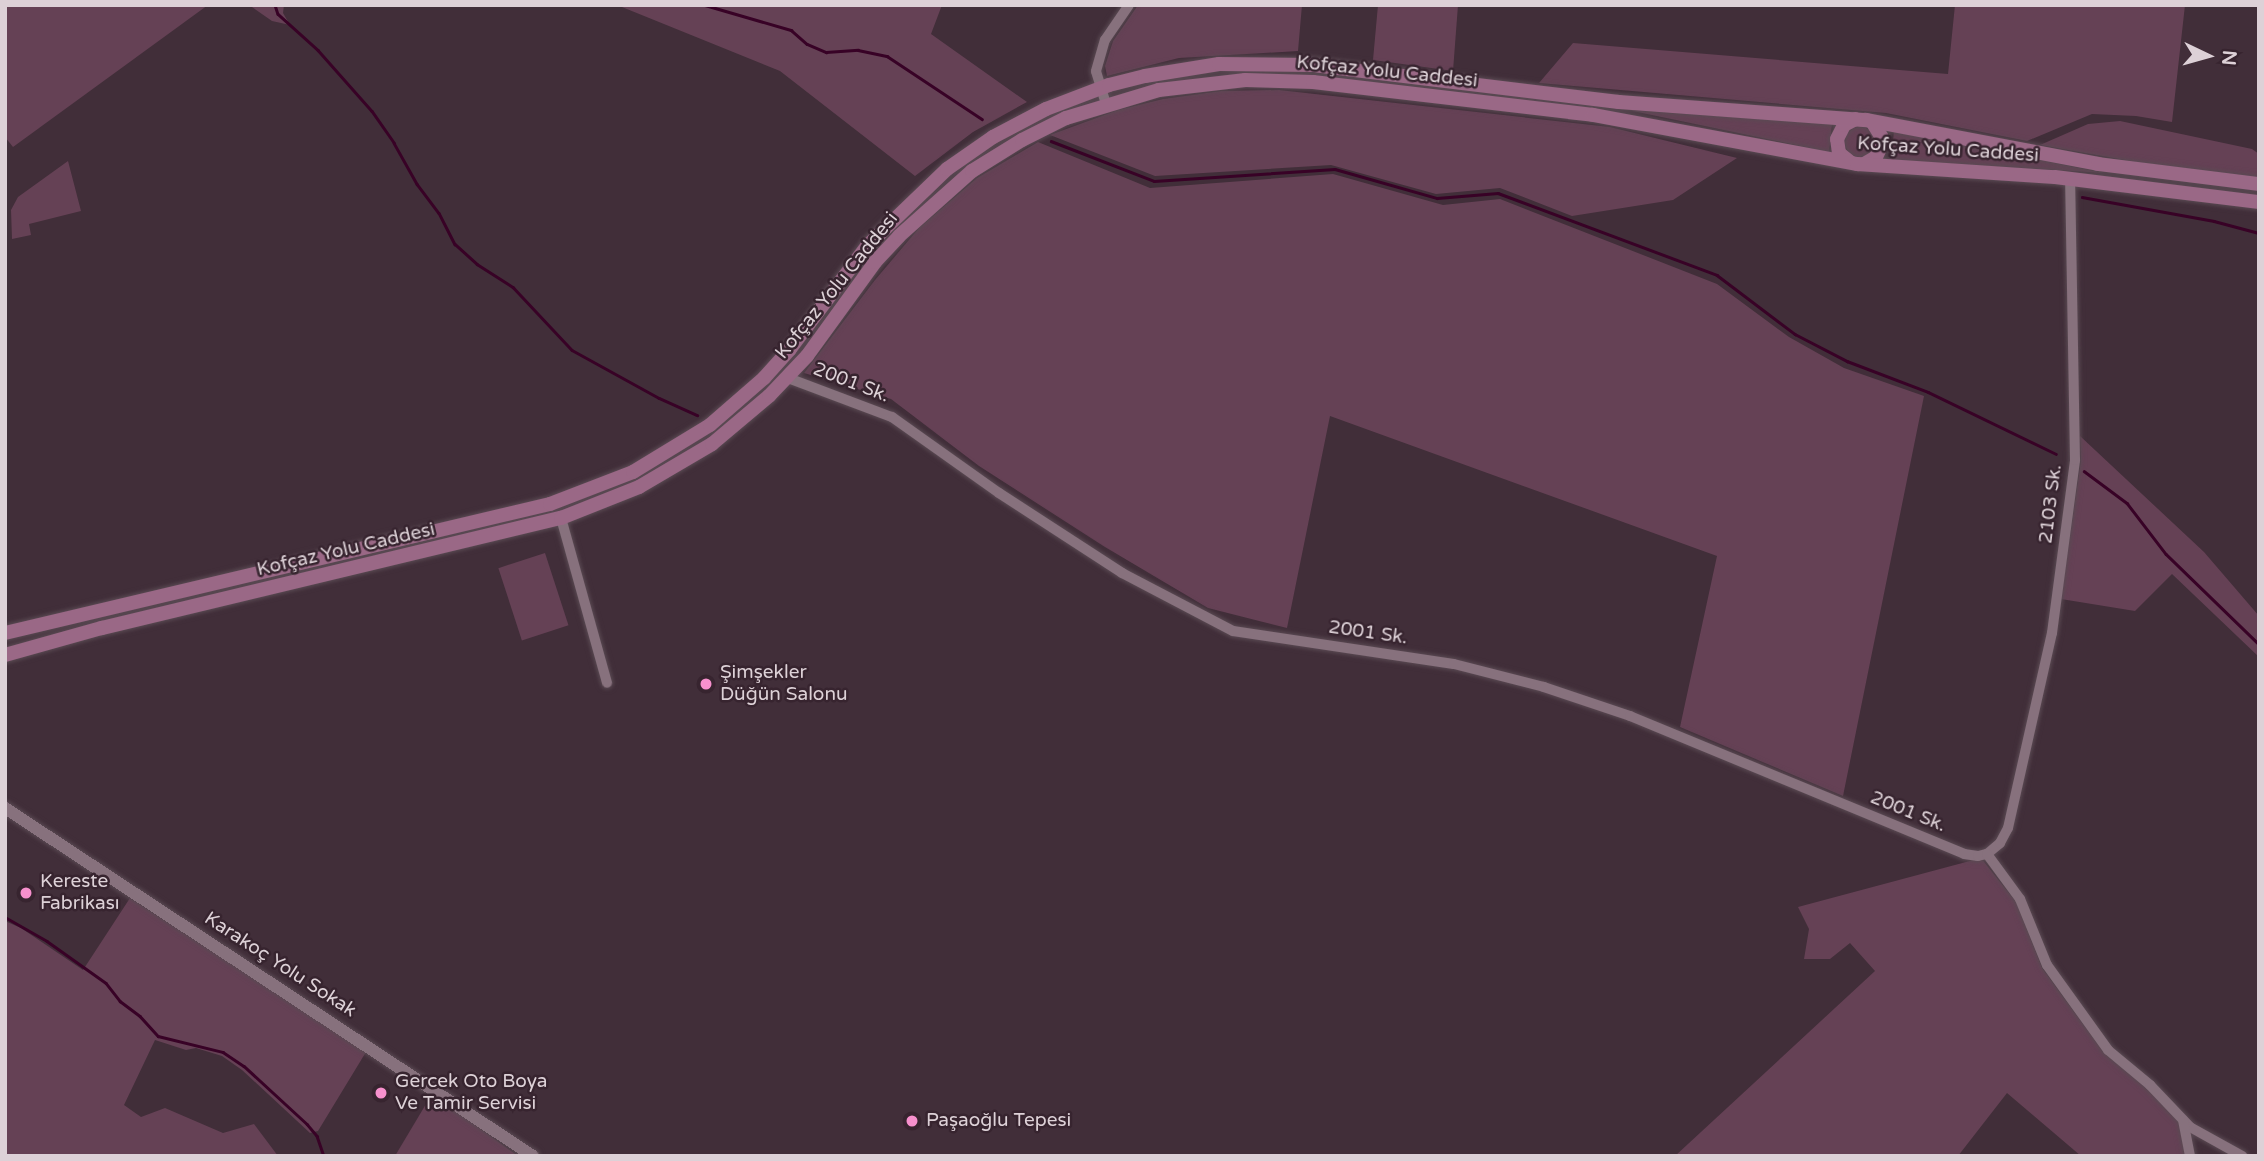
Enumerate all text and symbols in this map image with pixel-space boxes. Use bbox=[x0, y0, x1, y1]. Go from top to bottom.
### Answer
north arrow bbox=[2173, 21, 2243, 91]
text: N bbox=[2217, 49, 2241, 66]
street label: Kofçaz Yolu Caddesi bbox=[1295, 51, 1479, 93]
street label: Kofçaz Yolu Caddesi bbox=[1856, 132, 2040, 168]
street label: Kofçaz Yolu Caddesi bbox=[771, 208, 903, 364]
street label: 2001 Sk. bbox=[810, 358, 892, 408]
street label: 2103 Sk. bbox=[2035, 463, 2067, 545]
street label: Kofçaz Yolu Caddesi bbox=[255, 518, 437, 582]
street label: 2001 Sk. bbox=[1327, 616, 1409, 650]
place label: Şimşekler Düğün Salonu bbox=[720, 662, 847, 706]
marker: Şimşekler Düğün Salonu bbox=[698, 676, 714, 692]
street label: 2001 Sk. bbox=[1867, 787, 1949, 837]
place label: Kereste Fabrikası bbox=[40, 871, 119, 915]
marker: Kereste Fabrikası bbox=[18, 885, 34, 901]
street label: Karakoç Yolu Sokak bbox=[200, 907, 360, 1023]
place label: Gercek Oto Boya Ve Tamir Servisi bbox=[395, 1071, 548, 1115]
marker: Gercek Oto Boya Ve Tamir Servisi bbox=[373, 1085, 389, 1101]
place label: Paşaoğlu Tepesi bbox=[926, 1110, 1071, 1132]
marker: Paşaoğlu Tepesi bbox=[904, 1113, 920, 1129]

